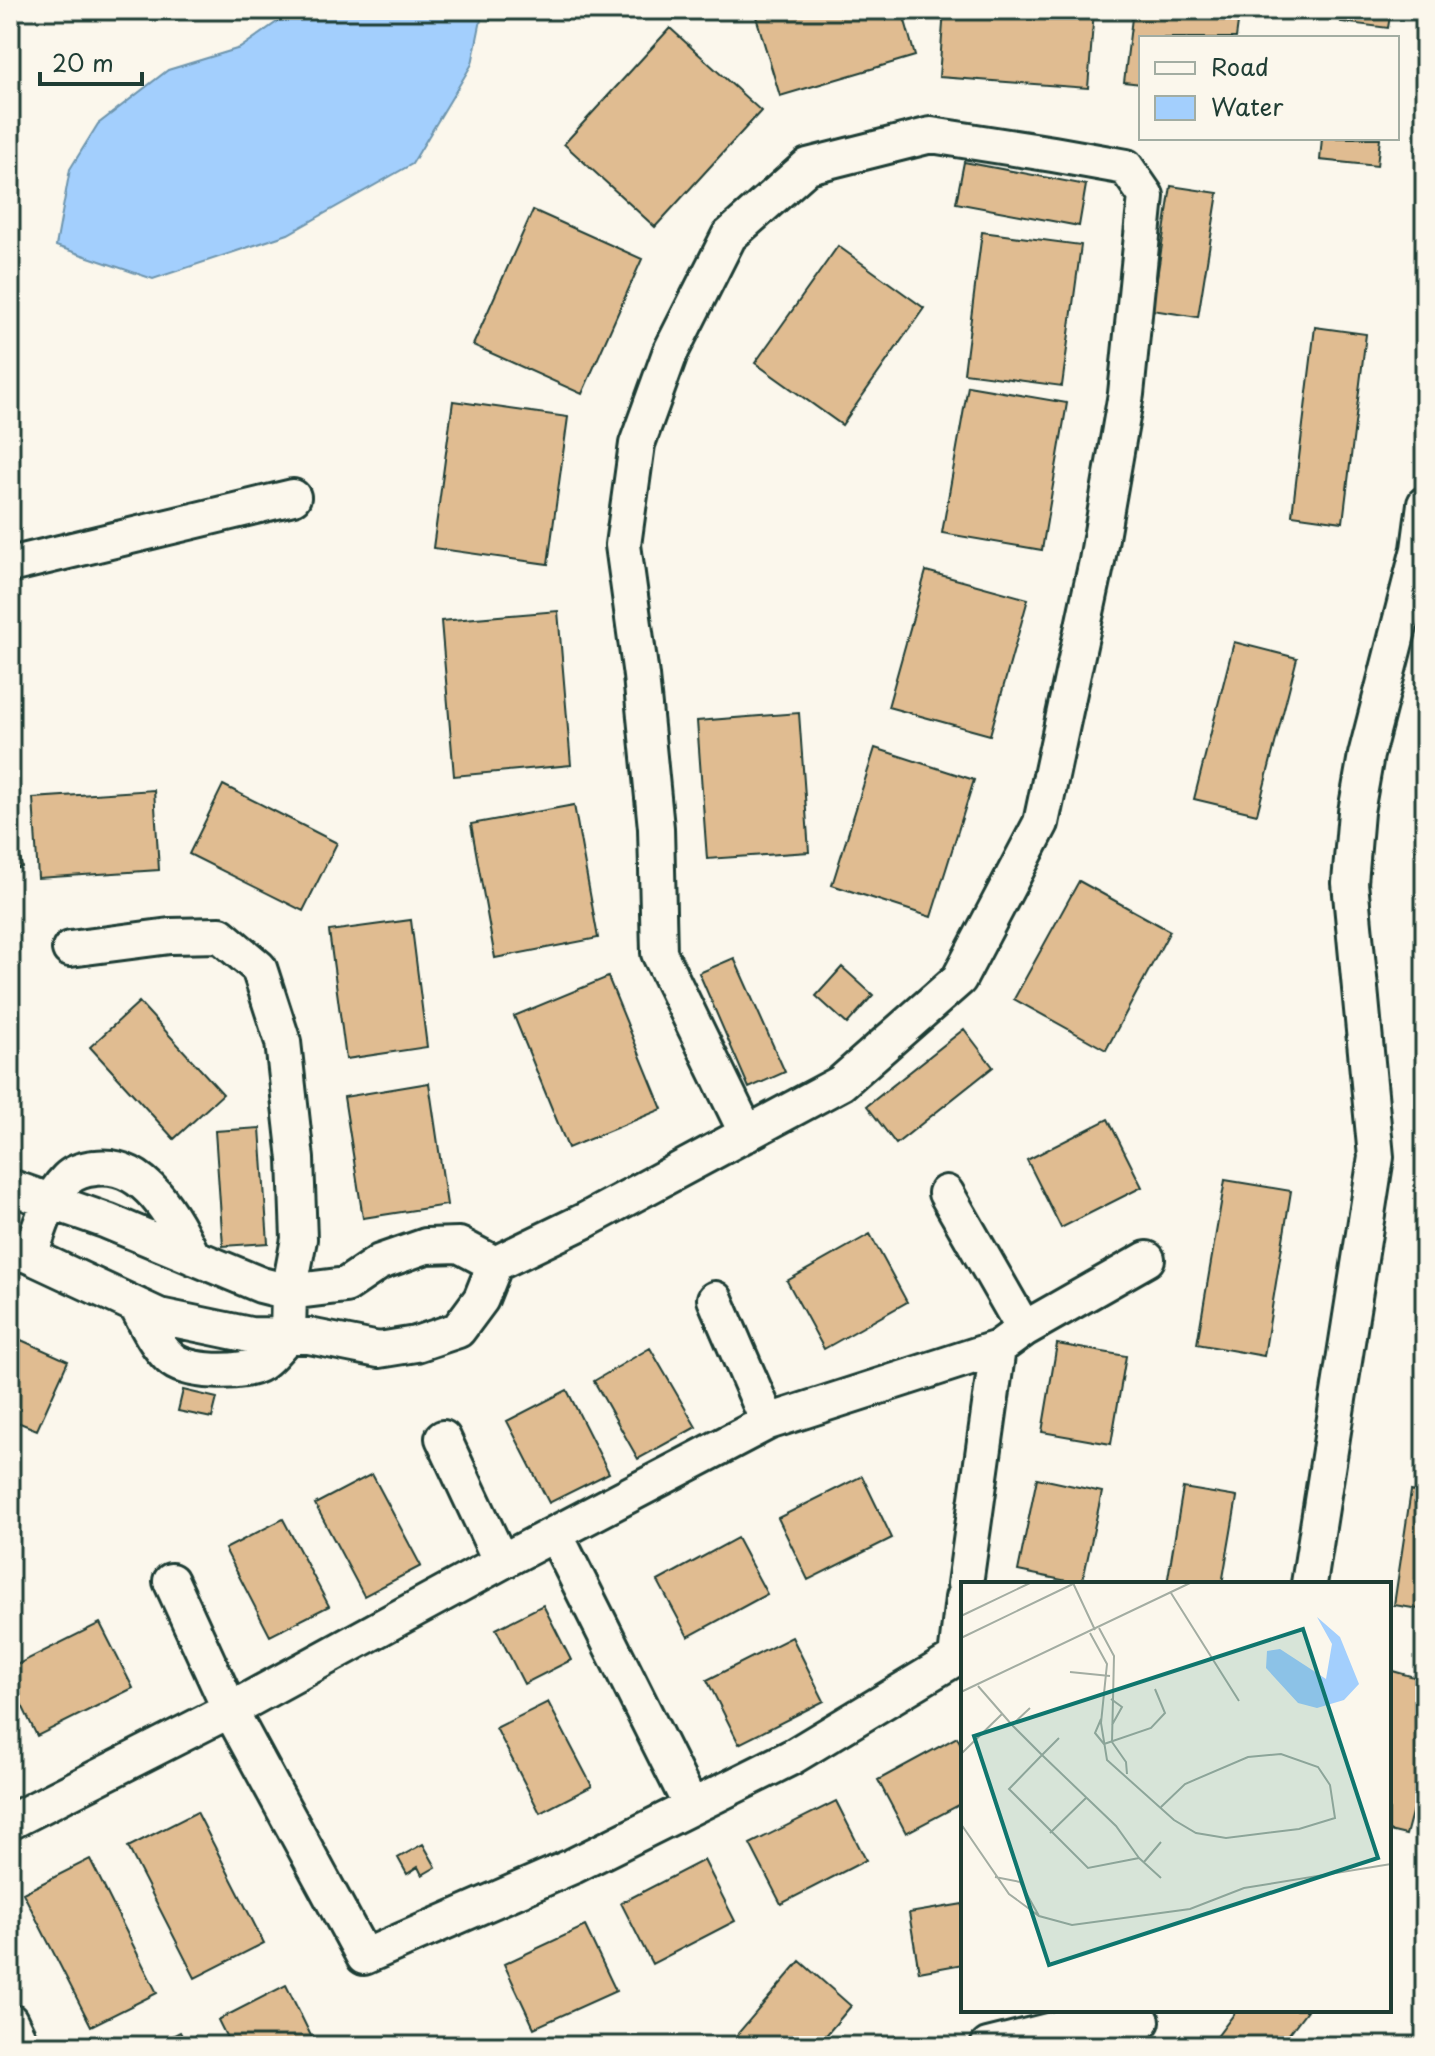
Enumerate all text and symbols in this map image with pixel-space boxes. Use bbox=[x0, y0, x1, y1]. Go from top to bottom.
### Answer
scale bar bbox=[40, 36, 142, 86]
legend bbox=[1139, 36, 1399, 140]
text: 20 m bbox=[52, 44, 114, 80]
text: Road bbox=[1211, 48, 1269, 84]
text: Water bbox=[1211, 88, 1284, 124]
inset map bbox=[961, 1582, 1391, 2012]

